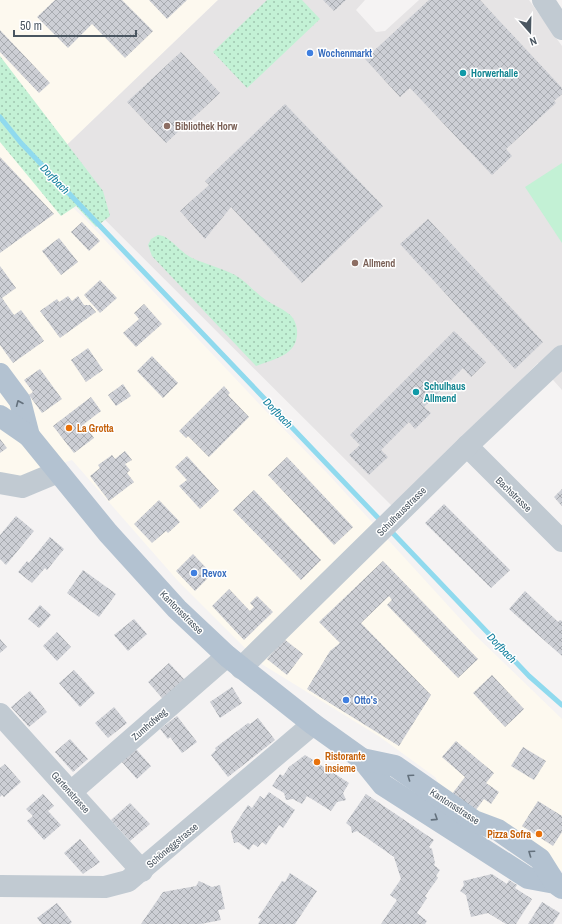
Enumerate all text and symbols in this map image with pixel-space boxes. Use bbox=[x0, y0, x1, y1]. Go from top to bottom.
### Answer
scale bar bbox=[14, 12, 136, 38]
north arrow bbox=[510, 12, 550, 52]
text: 50 m bbox=[20, 18, 42, 34]
text: N bbox=[528, 34, 539, 49]
place label: Wochenmarkt bbox=[318, 47, 372, 60]
marker: Wochenmarkt bbox=[305, 48, 315, 58]
place label: Horwerhalle bbox=[471, 67, 518, 80]
marker: Horwerhalle bbox=[458, 68, 468, 78]
place label: Bibliothek Horw bbox=[175, 120, 238, 133]
marker: Bibliothek Horw bbox=[162, 121, 172, 131]
water label: Dorfbach bbox=[37, 161, 73, 197]
place label: Allmend bbox=[363, 257, 395, 270]
marker: Allmend bbox=[350, 258, 360, 268]
place label: Schulhaus Allmend bbox=[424, 380, 466, 405]
marker: Schulhaus Allmend bbox=[411, 387, 421, 397]
water label: Dorfbach bbox=[260, 395, 296, 431]
one-way arrow bbox=[16, 400, 24, 407]
place label: La Grotta bbox=[77, 422, 114, 435]
marker: La Grotta bbox=[64, 423, 74, 433]
street label: Bachstrasse bbox=[493, 474, 535, 515]
street label: Schulhausstrasse bbox=[374, 484, 429, 539]
place label: Revox bbox=[202, 567, 227, 580]
marker: Revox bbox=[189, 568, 199, 578]
street label: Kantonsstrasse bbox=[157, 588, 207, 637]
water label: Dorfbach bbox=[484, 630, 520, 666]
place label: Otto's bbox=[354, 694, 378, 707]
marker: Otto's bbox=[341, 695, 351, 705]
street label: Zumhofweg bbox=[129, 705, 170, 743]
place label: Ristorante insieme bbox=[325, 750, 366, 775]
marker: Ristorante insieme bbox=[312, 757, 322, 767]
street label: Gartenstrasse bbox=[49, 769, 93, 816]
one-way arrow bbox=[407, 774, 414, 782]
street label: Kantonsstrasse bbox=[427, 786, 482, 827]
one-way arrow bbox=[431, 813, 438, 821]
street label: Schöneggstrasse bbox=[144, 820, 201, 871]
place label: Pizza Sofra bbox=[487, 828, 531, 841]
marker: Pizza Sofra bbox=[534, 829, 544, 839]
one-way arrow bbox=[529, 851, 536, 858]

